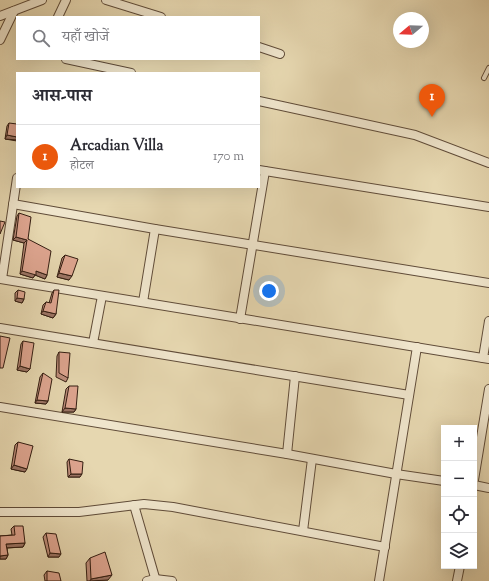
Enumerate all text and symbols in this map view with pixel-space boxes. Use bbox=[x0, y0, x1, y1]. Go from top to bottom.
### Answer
north arrow bbox=[393, 12, 429, 48]
search box bbox=[16, 16, 260, 60]
icon: search bbox=[30, 27, 52, 49]
text: यहाँ खोजें bbox=[62, 27, 109, 48]
pin: 1 bbox=[419, 84, 445, 117]
text: आस-पास bbox=[32, 85, 92, 109]
text: Arcadian Villa bbox=[70, 136, 163, 157]
text: 1 bbox=[43, 148, 47, 166]
text: 170 m bbox=[213, 148, 244, 166]
text: होटल bbox=[70, 157, 94, 175]
your location bbox=[259, 281, 279, 301]
map controls bbox=[441, 425, 477, 569]
button: + bbox=[441, 425, 477, 461]
button: − bbox=[441, 461, 477, 497]
button: locate bbox=[441, 497, 477, 533]
button: layers bbox=[441, 533, 477, 569]

